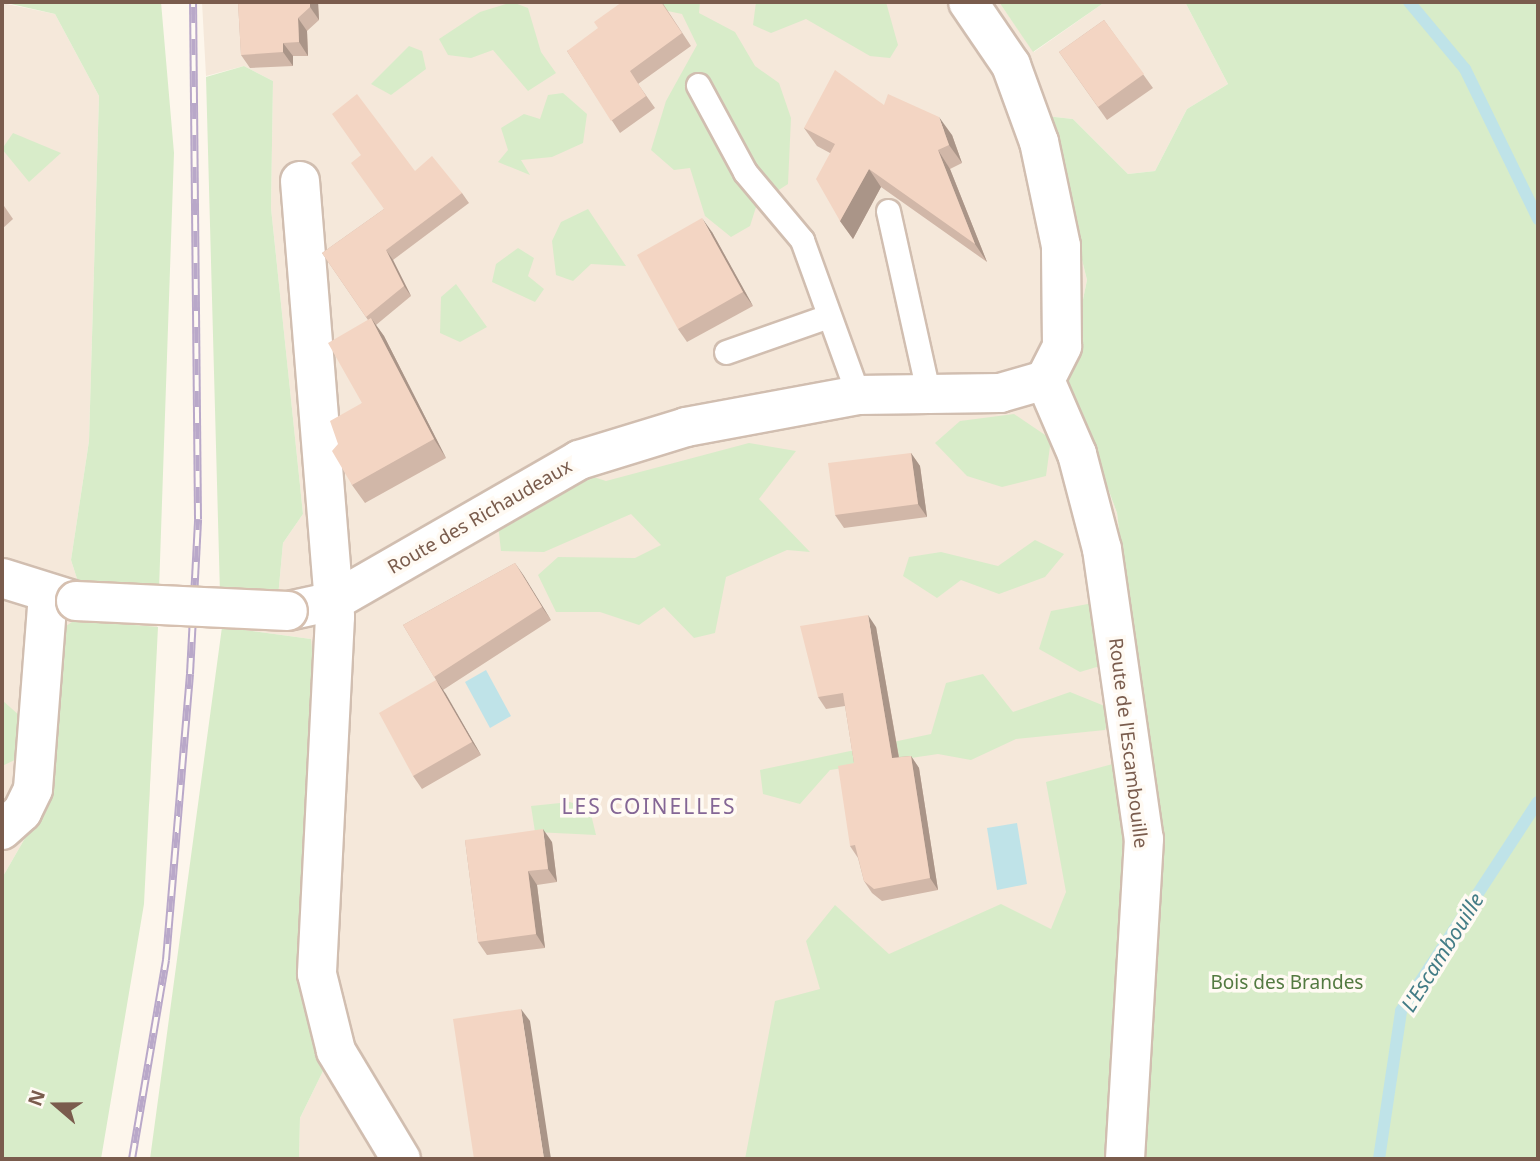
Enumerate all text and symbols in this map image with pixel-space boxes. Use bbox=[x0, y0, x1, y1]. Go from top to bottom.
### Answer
street label: Route des Richaudeaux bbox=[384, 455, 576, 579]
street label: Route de l'Escambouille bbox=[1104, 637, 1152, 849]
district label: LES COINELLES bbox=[563, 793, 735, 819]
water label: L'Escambouille bbox=[1395, 888, 1489, 1016]
park label: Bois des Brandes bbox=[1211, 972, 1363, 994]
north arrow bbox=[21, 1070, 91, 1140]
text: N bbox=[21, 1086, 51, 1110]

